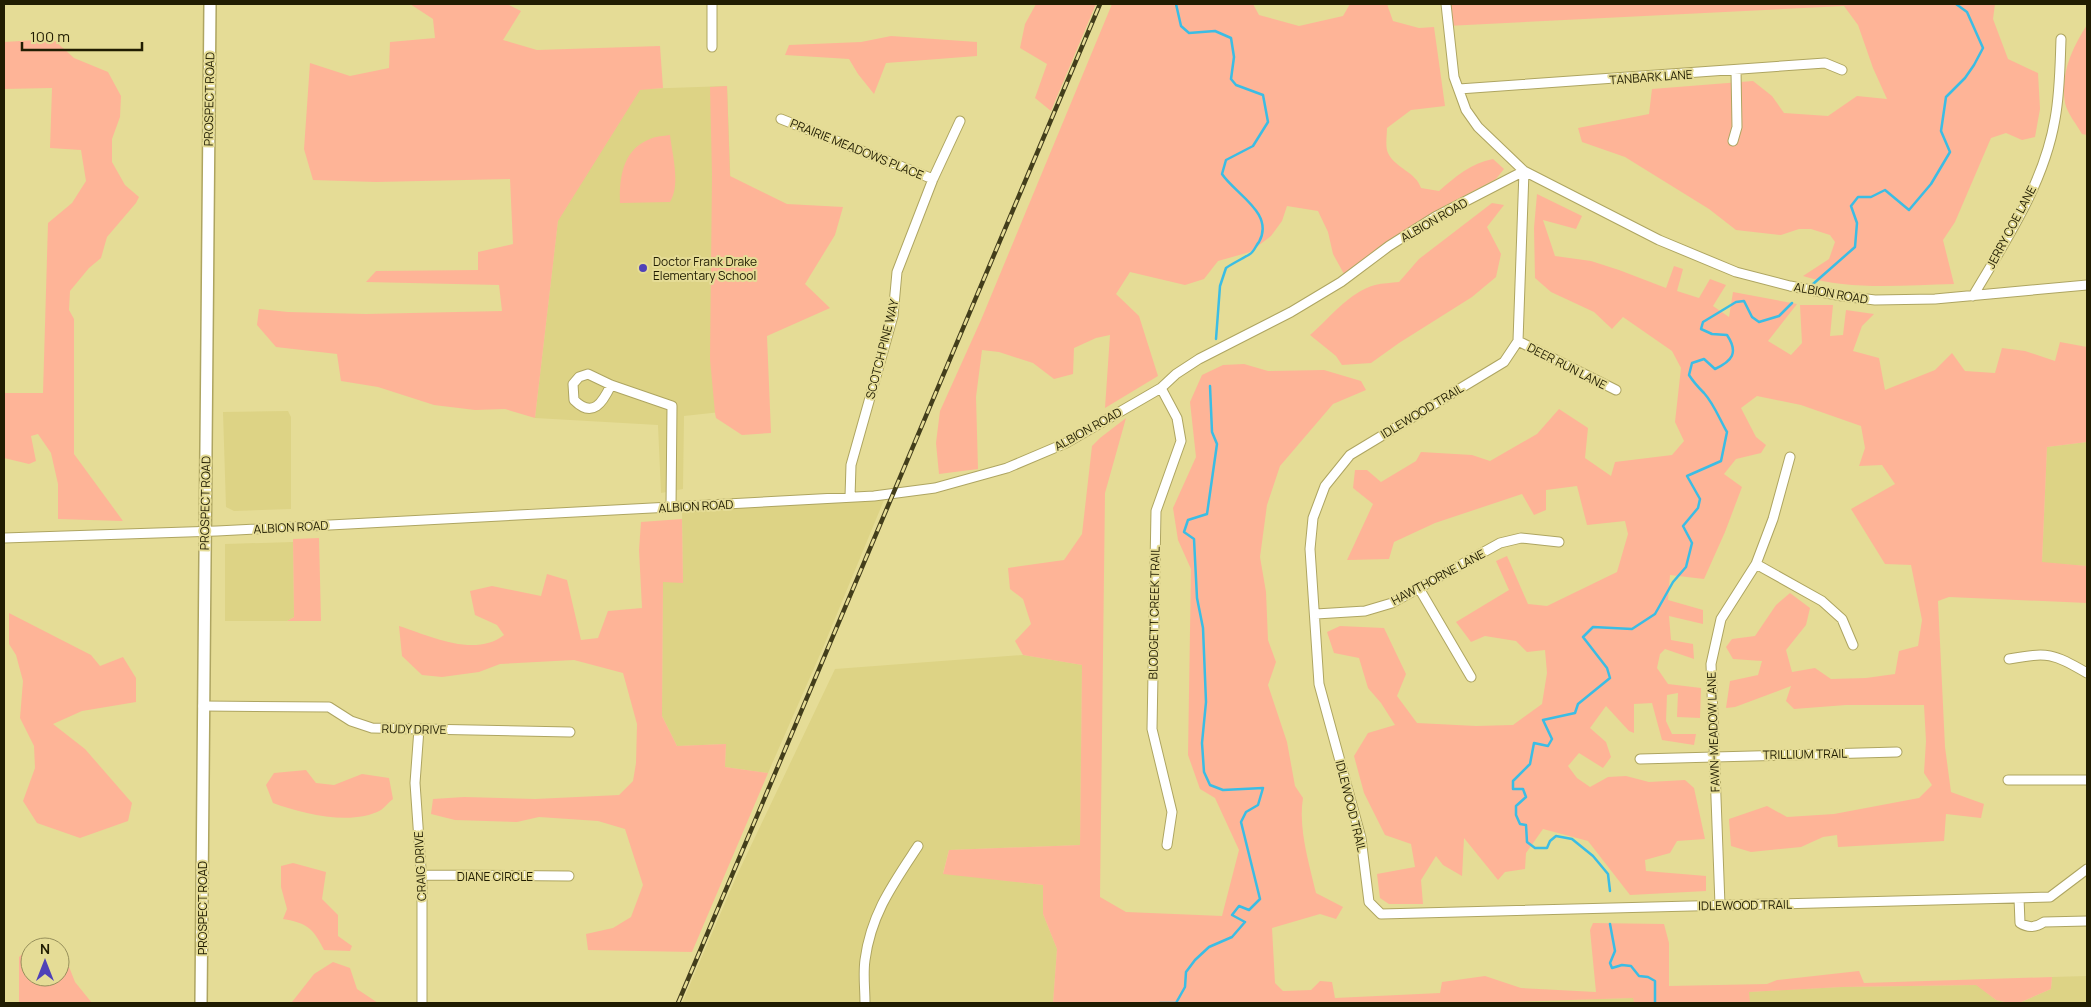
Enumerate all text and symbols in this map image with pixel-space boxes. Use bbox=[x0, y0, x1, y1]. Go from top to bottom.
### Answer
scale bar bbox=[22, 20, 142, 52]
text: 100 m bbox=[30, 26, 70, 47]
street label: PROSPECT ROAD bbox=[200, 52, 218, 146]
street label: TANBARK LANE bbox=[1609, 66, 1693, 88]
street label: PRAIRIE MEADOWS PLACE bbox=[788, 114, 926, 184]
street label: JERRY COE LANE bbox=[1982, 183, 2040, 271]
street label: ALBION ROAD bbox=[1397, 194, 1471, 246]
place label: Doctor Frank Drake Elementary School bbox=[653, 253, 757, 284]
marker: Doctor Frank Drake Elementary School bbox=[637, 262, 649, 274]
street label: ALBION ROAD bbox=[1793, 278, 1869, 308]
street label: SCOTCH PINE WAY bbox=[861, 297, 903, 401]
street label: DEER RUN LANE bbox=[1524, 339, 1610, 393]
street label: IDLEWOOD TRAIL bbox=[1377, 380, 1467, 442]
street label: ALBION ROAD bbox=[1051, 403, 1125, 455]
street label: PROSPECT ROAD bbox=[196, 456, 214, 550]
street label: ALBION ROAD bbox=[658, 496, 734, 516]
street label: ALBION ROAD bbox=[253, 517, 329, 537]
street label: HAWTHORNE LANE bbox=[1388, 545, 1488, 609]
street label: BLODGETT CREEK TRAIL bbox=[1144, 546, 1164, 680]
street label: FAWN-MEADOW LANE bbox=[1702, 671, 1724, 793]
street label: RUDY DRIVE bbox=[381, 720, 447, 738]
street label: TRILLIUM TRAIL bbox=[1762, 745, 1848, 763]
street label: IDLEWOOD TRAIL bbox=[1331, 758, 1371, 854]
street label: CRAIG DRIVE bbox=[410, 830, 430, 901]
street label: PROSPECT ROAD bbox=[194, 861, 211, 955]
street label: DIANE CIRCLE bbox=[457, 868, 533, 885]
street label: IDLEWOOD TRAIL bbox=[1698, 896, 1792, 914]
north arrow bbox=[20, 937, 70, 987]
text: N bbox=[40, 939, 50, 958]

